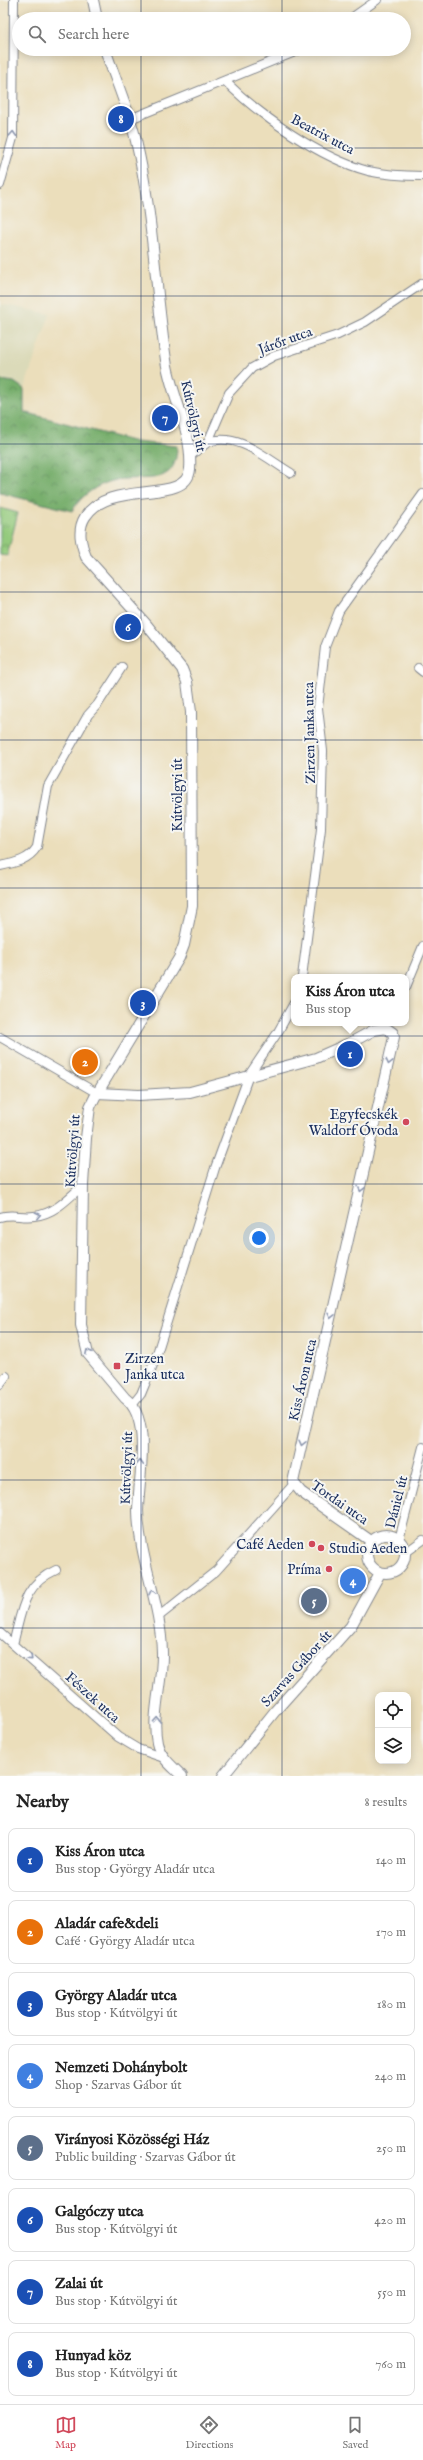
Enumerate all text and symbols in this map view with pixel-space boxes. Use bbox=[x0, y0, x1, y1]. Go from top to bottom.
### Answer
search box bbox=[12, 12, 411, 56]
icon: search bbox=[26, 23, 48, 45]
text: Search here bbox=[58, 25, 129, 44]
pin: 8 bbox=[108, 104, 134, 134]
street label: Beatrix utca bbox=[288, 111, 358, 160]
one-way arrow bbox=[8, 131, 17, 137]
street label: Járőr utca bbox=[254, 323, 316, 360]
street label: Kútvölgyi út bbox=[176, 378, 210, 454]
pin: 7 bbox=[152, 403, 178, 433]
pin: 6 bbox=[115, 612, 141, 642]
street label: Zirzen Janka utca bbox=[300, 681, 320, 784]
street label: Kútvölgyi út bbox=[169, 758, 187, 832]
popup bbox=[291, 974, 409, 1026]
text: Kiss Áron utca bbox=[305, 982, 395, 1001]
pin: 3 bbox=[130, 988, 156, 1018]
text: Bus stop bbox=[305, 1001, 351, 1018]
pin: 1 bbox=[337, 1039, 363, 1069]
pin: 2 bbox=[72, 1047, 98, 1077]
one-way arrow bbox=[385, 1059, 393, 1066]
place label: Egyfecskék Waldorf Óvoda bbox=[309, 1106, 399, 1140]
street label: Kútvölgyi út bbox=[61, 1114, 85, 1188]
marker: Egyfecskék Waldorf Óvoda bbox=[401, 1117, 411, 1127]
one-way arrow bbox=[357, 1186, 365, 1193]
one-way arrow bbox=[35, 1211, 41, 1219]
your location bbox=[249, 1228, 269, 1248]
one-way arrow bbox=[328, 1313, 336, 1319]
street label: Kiss Áron utca bbox=[284, 1336, 321, 1423]
one-way arrow bbox=[85, 1349, 93, 1356]
place label: Zirzen Janka utca bbox=[123, 1350, 186, 1384]
marker: Zirzen Janka utca bbox=[112, 1361, 122, 1371]
street label: Kútvölgyi út bbox=[117, 1431, 137, 1505]
one-way arrow bbox=[298, 1439, 306, 1446]
one-way arrow bbox=[136, 1460, 144, 1466]
street label: Dániel út bbox=[382, 1474, 412, 1531]
street label: Tordai utca bbox=[307, 1477, 372, 1530]
place label: Café Aeden bbox=[236, 1536, 305, 1554]
marker: Café Aeden bbox=[307, 1539, 317, 1549]
place label: Studio Aeden bbox=[329, 1540, 408, 1558]
marker: Studio Aeden bbox=[316, 1543, 326, 1553]
place label: Príma bbox=[287, 1561, 322, 1579]
marker: Príma bbox=[324, 1564, 334, 1574]
pin: 4 bbox=[340, 1566, 366, 1596]
pin: 5 bbox=[301, 1586, 327, 1616]
one-way arrow bbox=[148, 1588, 156, 1595]
street label: Szarvas Gábor út bbox=[257, 1626, 336, 1711]
one-way arrow bbox=[25, 1654, 32, 1661]
street label: Fészek utca bbox=[61, 1668, 124, 1728]
map controls bbox=[375, 1692, 411, 1764]
button: locate bbox=[375, 1692, 411, 1728]
one-way arrow bbox=[152, 1717, 161, 1723]
button: layers bbox=[375, 1728, 411, 1764]
text: Nearby bbox=[16, 1792, 69, 1813]
text: 8 results bbox=[364, 1794, 407, 1811]
text: Kiss Áron utca bbox=[55, 1842, 144, 1861]
text: 1 bbox=[28, 1852, 32, 1869]
text: 140 m bbox=[376, 1852, 406, 1869]
text: Bus stop · György Aladár utca bbox=[55, 1861, 215, 1878]
text: Aladár cafe&deli bbox=[55, 1914, 158, 1933]
text: 2 bbox=[27, 1924, 33, 1941]
text: 170 m bbox=[376, 1924, 406, 1941]
text: Café · György Aladár utca bbox=[55, 1933, 195, 1950]
text: György Aladár utca bbox=[55, 1986, 177, 2005]
text: 3 bbox=[28, 1996, 32, 2013]
text: 180 m bbox=[377, 1996, 406, 2013]
text: Bus stop · Kútvölgyi út bbox=[55, 2005, 177, 2022]
text: Nemzeti Dohánybolt bbox=[55, 2058, 187, 2077]
text: 4 bbox=[27, 2068, 33, 2085]
text: 240 m bbox=[374, 2068, 406, 2085]
text: Shop · Szarvas Gábor út bbox=[55, 2077, 182, 2094]
text: Virányosi Közösségi Ház bbox=[55, 2130, 210, 2149]
text: 5 bbox=[28, 2140, 32, 2157]
text: 250 m bbox=[376, 2140, 406, 2157]
text: Public building · Szarvas Gábor út bbox=[55, 2149, 236, 2166]
text: Galgóczy utca bbox=[55, 2202, 144, 2221]
text: 6 bbox=[27, 2212, 33, 2229]
text: 420 m bbox=[374, 2212, 406, 2229]
text: Bus stop · Kútvölgyi út bbox=[55, 2221, 177, 2238]
text: Zalai út bbox=[55, 2274, 103, 2293]
text: 7 bbox=[27, 2284, 33, 2301]
text: 550 m bbox=[377, 2284, 406, 2301]
text: Bus stop · Kútvölgyi út bbox=[55, 2293, 177, 2310]
text: Hunyad köz bbox=[55, 2346, 131, 2365]
text: 8 bbox=[27, 2356, 33, 2373]
text: 760 m bbox=[375, 2356, 406, 2373]
text: Bus stop · Kútvölgyi út bbox=[55, 2365, 177, 2382]
tab: Map bbox=[55, 2414, 77, 2452]
tab: Directions bbox=[186, 2414, 233, 2452]
tab: Saved bbox=[342, 2414, 368, 2452]

